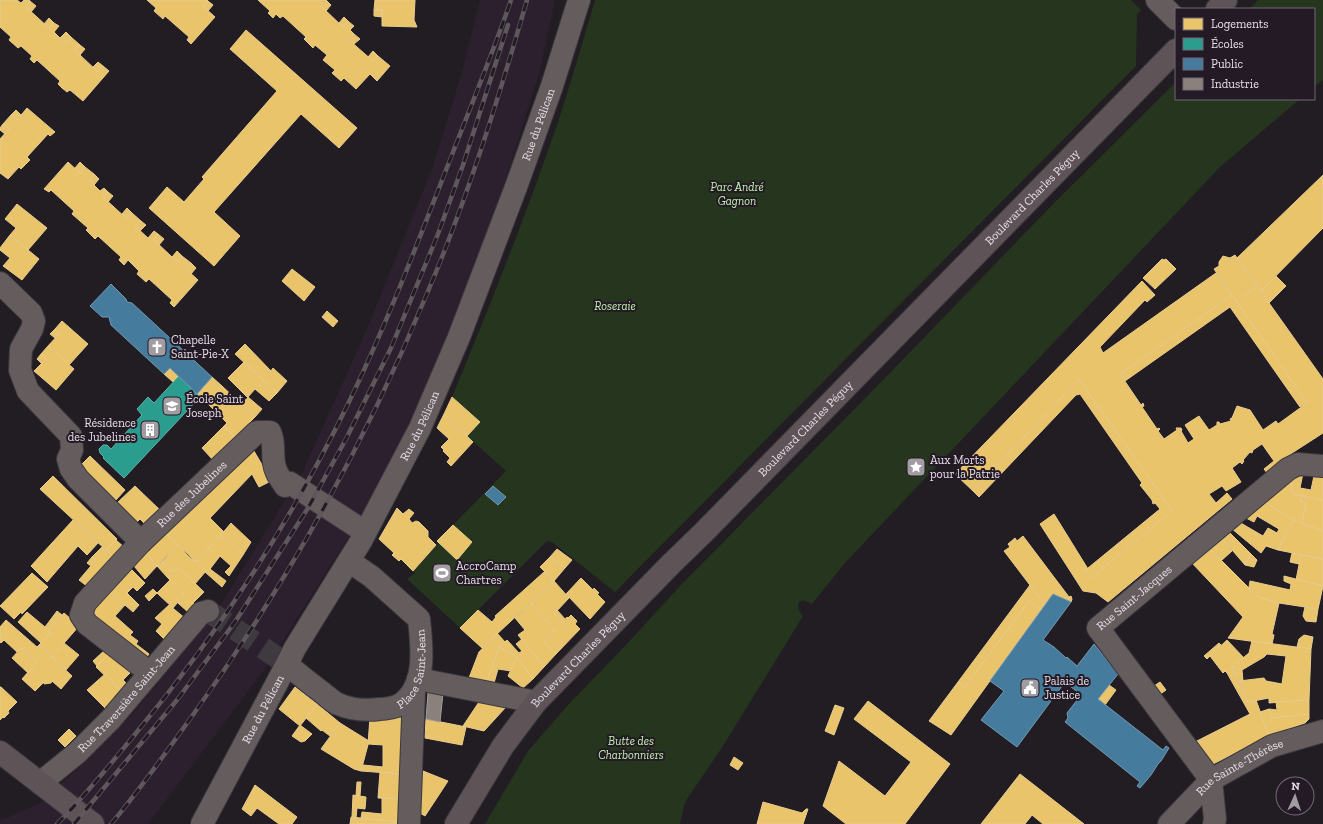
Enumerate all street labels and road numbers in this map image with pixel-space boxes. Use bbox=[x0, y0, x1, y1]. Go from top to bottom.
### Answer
street label: Rue du Pélican bbox=[519, 86, 558, 163]
street label: Boulevard Charles Péguy bbox=[982, 145, 1083, 248]
street label: Boulevard Charles Péguy bbox=[755, 377, 856, 479]
street label: Rue du Pélican bbox=[397, 389, 442, 463]
street label: Rue des Jubelines bbox=[154, 458, 230, 530]
street label: Rue Saint-Jacques bbox=[1094, 562, 1175, 633]
street label: Boulevard Charles Péguy bbox=[528, 608, 629, 710]
street label: Place Saint-Jean bbox=[394, 629, 429, 712]
street label: Rue Traversière Saint-Jean bbox=[75, 642, 178, 755]
street label: Rue du Pélican bbox=[239, 672, 287, 746]
street label: Rue Sainte-Thérèse bbox=[1193, 736, 1285, 798]

